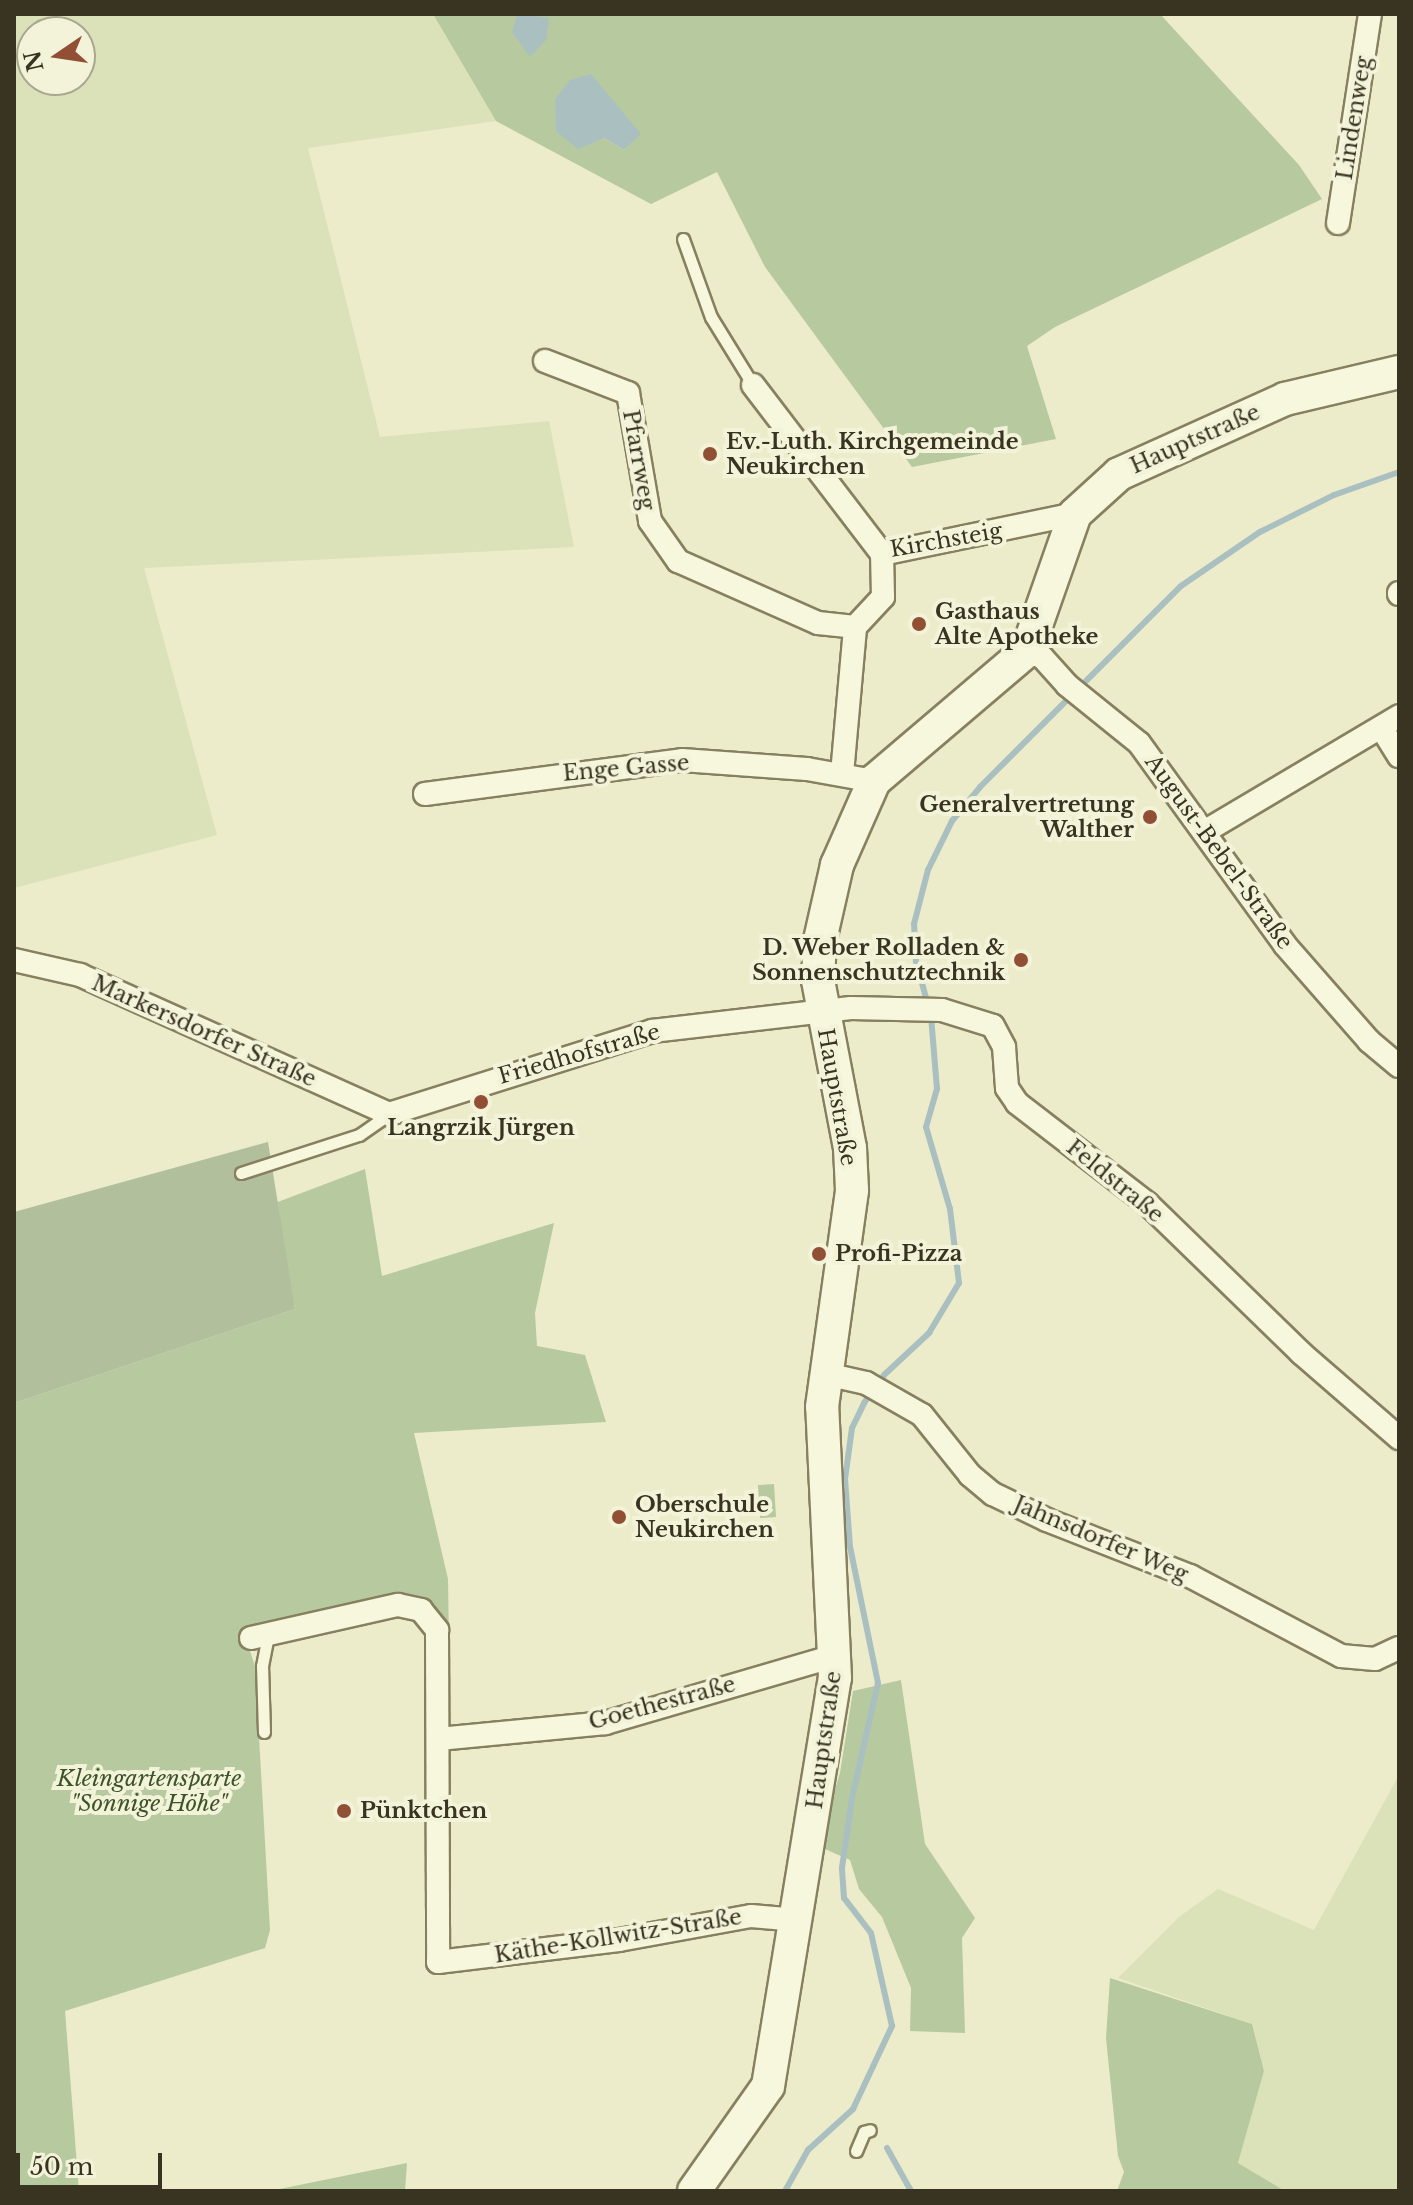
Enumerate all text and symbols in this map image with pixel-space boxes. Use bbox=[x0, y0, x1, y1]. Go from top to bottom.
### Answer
north arrow bbox=[16, 16, 96, 96]
text: N bbox=[19, 48, 50, 74]
street label: Lindenweg bbox=[1331, 54, 1377, 182]
street label: Hauptstraße bbox=[1126, 399, 1264, 479]
street label: Pfarrweg bbox=[617, 408, 661, 512]
place label: Ev.-Luth. Kirchgemeinde Neukirchen bbox=[726, 428, 1019, 480]
marker: Ev.-Luth. Kirchgemeinde Neukirchen bbox=[701, 445, 719, 463]
street label: Kirchsteig bbox=[888, 517, 1004, 563]
place label: Gasthaus Alte Apotheke bbox=[935, 598, 1099, 650]
marker: Gasthaus Alte Apotheke bbox=[910, 615, 928, 633]
street label: Enge Gasse bbox=[562, 749, 690, 787]
street label: August-Bebel-Straße bbox=[1140, 750, 1298, 954]
place label: Generalvertretung Walther bbox=[919, 791, 1134, 842]
marker: Generalvertretung Walther bbox=[1141, 808, 1159, 826]
place label: D. Weber Rolladen & Sonnenschutztechnik bbox=[752, 934, 1005, 986]
marker: D. Weber Rolladen & Sonnenschutztechnik bbox=[1012, 951, 1030, 969]
street label: Markersdorfer Straße bbox=[88, 969, 320, 1093]
street label: Friedhofstraße bbox=[495, 1018, 663, 1090]
street label: Hauptstraße bbox=[812, 1026, 862, 1168]
marker: Langrzik Jürgen bbox=[472, 1093, 490, 1111]
place label: Langrzik Jürgen bbox=[387, 1115, 575, 1141]
street label: Feldstraße bbox=[1061, 1134, 1169, 1228]
place label: Profi-Pizza bbox=[835, 1241, 962, 1267]
marker: Profi-Pizza bbox=[810, 1245, 828, 1263]
street label: Jahnsdorfer Weg bbox=[1009, 1490, 1193, 1588]
place label: Oberschule Neukirchen bbox=[635, 1491, 774, 1542]
marker: Oberschule Neukirchen bbox=[610, 1508, 628, 1526]
street label: Hauptstraße bbox=[801, 1669, 847, 1811]
street label: Goethestraße bbox=[586, 1671, 738, 1735]
park label: Kleingartensparte "Sonnige Höhe" bbox=[57, 1765, 241, 1816]
place label: Pünktchen bbox=[360, 1798, 487, 1824]
marker: Pünktchen bbox=[335, 1802, 353, 1820]
street label: Käthe-Kollwitz-Straße bbox=[492, 1903, 744, 1969]
scale bar bbox=[20, 2137, 166, 2187]
text: 50 m bbox=[30, 2152, 93, 2181]

